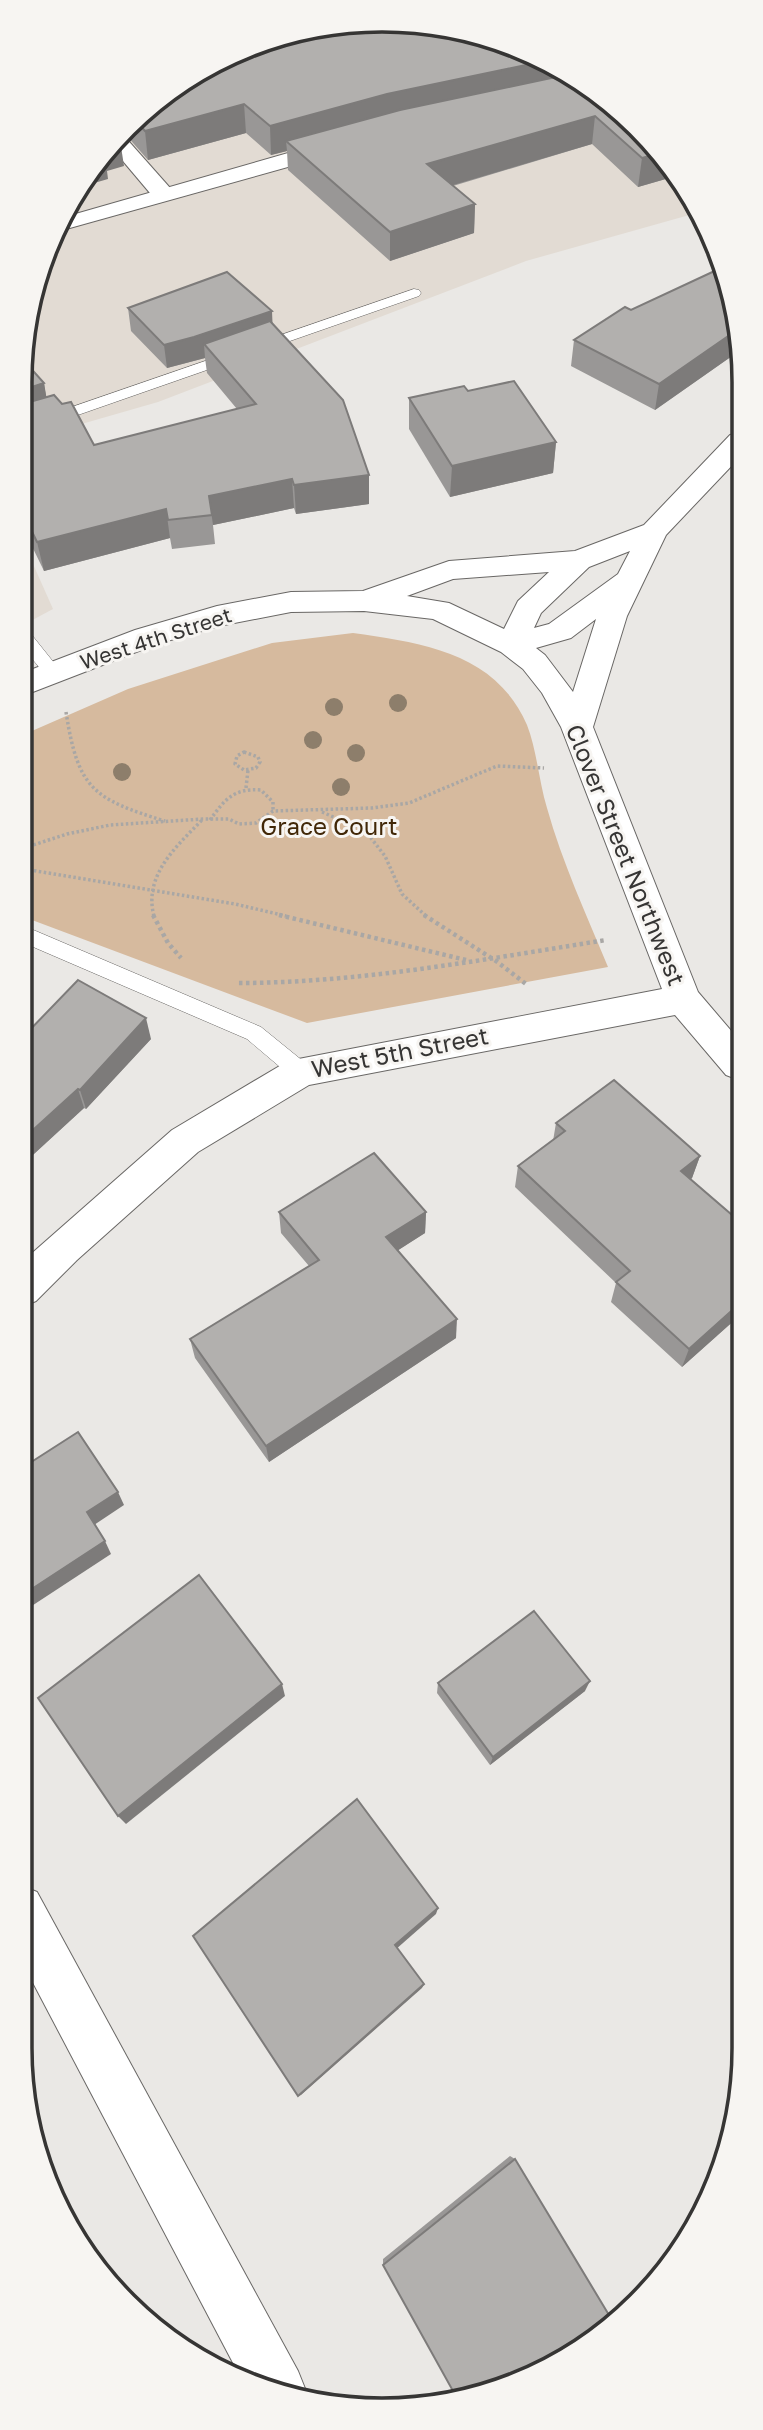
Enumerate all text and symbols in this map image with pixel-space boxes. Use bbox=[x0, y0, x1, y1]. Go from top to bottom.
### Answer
street label: West 4th Street bbox=[77, 601, 235, 675]
street label: Clover Street Northwest bbox=[561, 720, 692, 989]
park label: Grace Court bbox=[260, 811, 398, 840]
street label: West 5th Street bbox=[309, 1020, 491, 1083]

